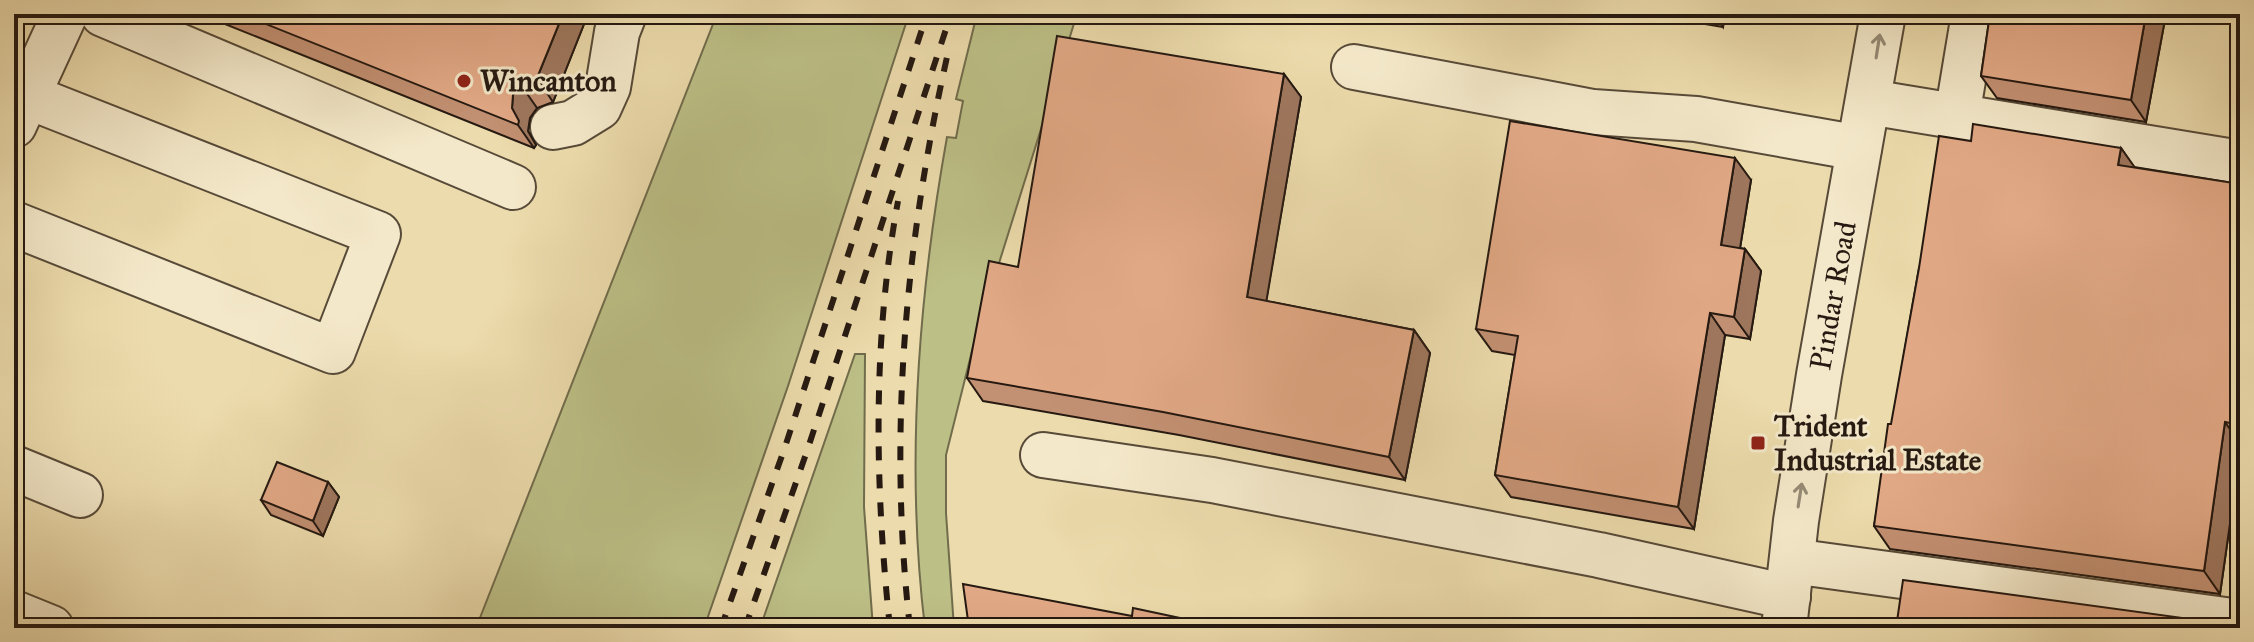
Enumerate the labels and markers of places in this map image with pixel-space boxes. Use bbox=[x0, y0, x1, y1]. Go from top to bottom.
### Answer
place label: Wincanton bbox=[480, 63, 617, 99]
marker: Wincanton bbox=[455, 72, 473, 90]
place label: Trident Industrial Estate bbox=[1774, 408, 1982, 478]
marker: Trident Industrial Estate bbox=[1749, 434, 1767, 452]

